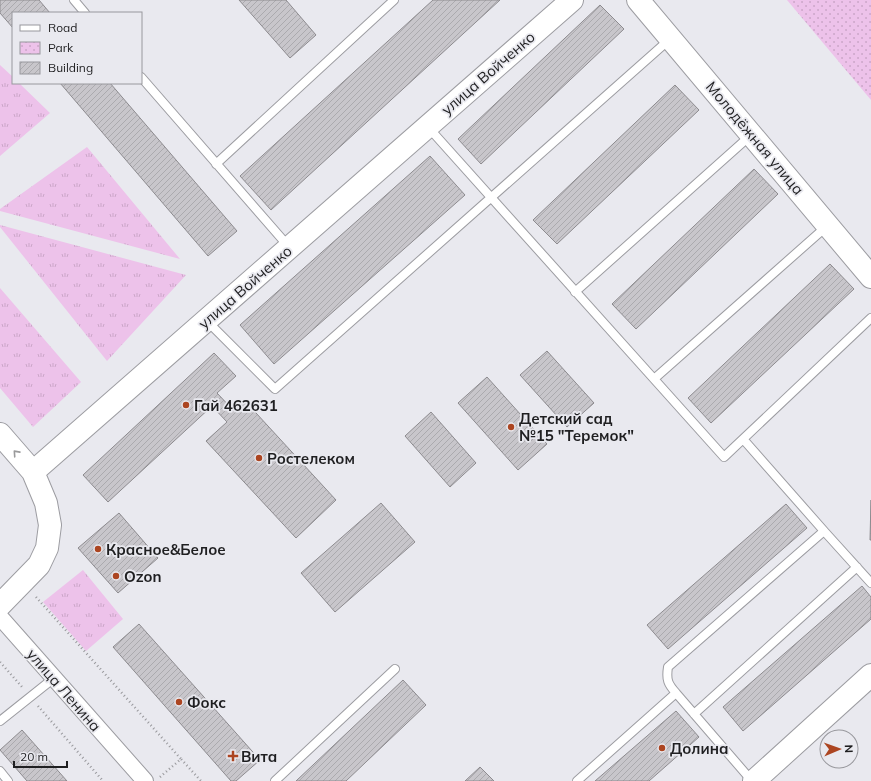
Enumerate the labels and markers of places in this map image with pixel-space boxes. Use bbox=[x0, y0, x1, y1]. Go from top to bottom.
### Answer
place label: Гай 462631 bbox=[194, 396, 278, 415]
marker: Гай 462631 bbox=[181, 400, 191, 410]
place label: Детский сад №15 "Теремок" bbox=[519, 409, 634, 445]
marker: Детский сад №15 "Теремок" bbox=[506, 422, 516, 432]
place label: Ростелеком bbox=[267, 449, 355, 468]
marker: Ростелеком bbox=[254, 453, 264, 463]
place label: Красное&Белое bbox=[106, 540, 226, 559]
marker: Красное&Белое bbox=[93, 544, 103, 554]
place label: Ozon bbox=[124, 567, 161, 586]
marker: Ozon bbox=[111, 571, 121, 581]
place label: Фокс bbox=[187, 693, 226, 712]
marker: Фокс bbox=[174, 697, 184, 707]
place label: Долина bbox=[670, 739, 728, 758]
marker: Долина bbox=[657, 743, 667, 753]
place label: Вита bbox=[241, 747, 277, 766]
marker: Вита bbox=[228, 751, 238, 761]

